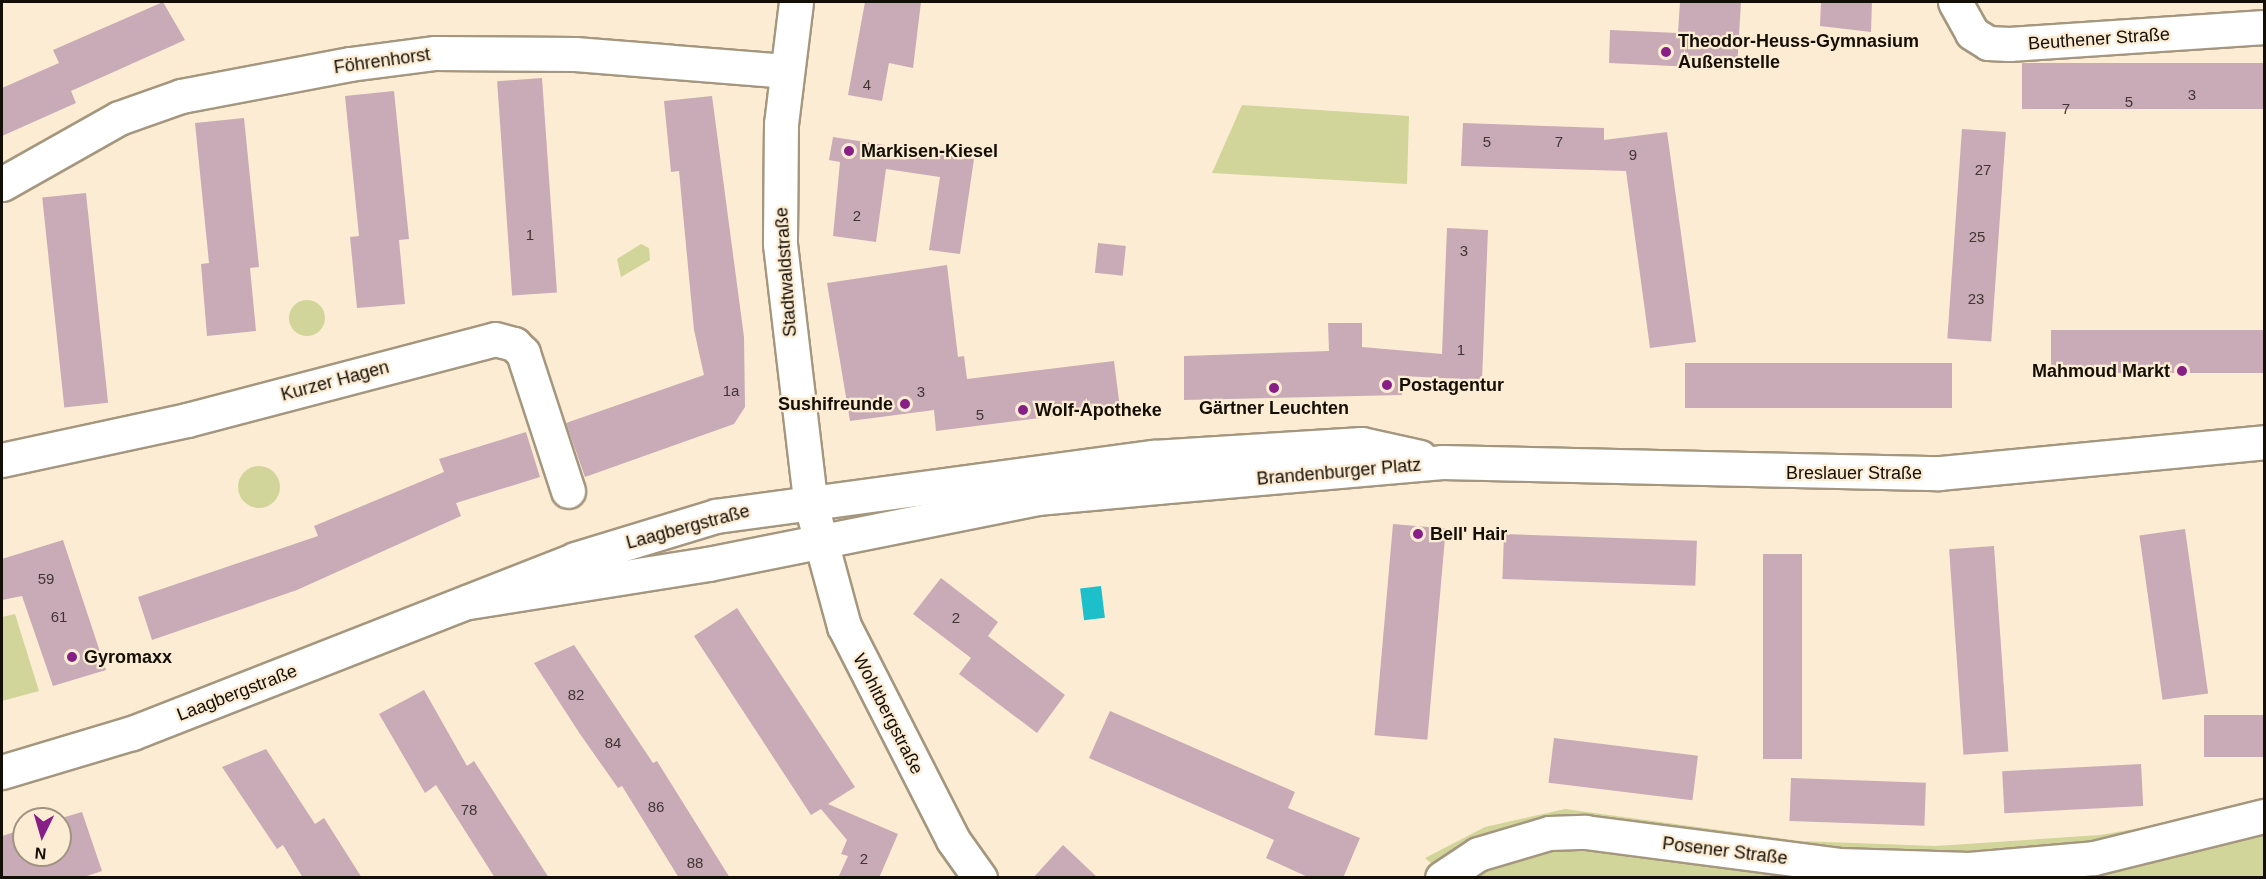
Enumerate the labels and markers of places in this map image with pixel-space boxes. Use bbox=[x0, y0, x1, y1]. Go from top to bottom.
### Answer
place label: Theodor-Heuss-Gymnasium Außenstelle bbox=[1678, 31, 1919, 74]
marker: Theodor-Heuss-Gymnasium Außenstelle bbox=[1659, 45, 1673, 59]
place label: Markisen-Kiesel bbox=[861, 140, 998, 162]
marker: Markisen-Kiesel bbox=[842, 144, 856, 158]
place label: Mahmoud Markt bbox=[2032, 360, 2170, 382]
marker: Mahmoud Markt bbox=[2175, 364, 2189, 378]
place label: Postagentur bbox=[1399, 374, 1504, 396]
marker: Postagentur bbox=[1380, 378, 1394, 392]
marker: Gärtner Leuchten bbox=[1267, 381, 1281, 395]
place label: Sushifreunde bbox=[778, 393, 893, 415]
marker: Sushifreunde bbox=[898, 397, 912, 411]
place label: Gärtner Leuchten bbox=[1199, 397, 1349, 419]
place label: Wolf-Apotheke bbox=[1035, 399, 1162, 421]
marker: Wolf-Apotheke bbox=[1016, 403, 1030, 417]
place label: Bell' Hair bbox=[1430, 523, 1507, 545]
marker: Bell' Hair bbox=[1411, 527, 1425, 541]
place label: Gyromaxx bbox=[84, 646, 172, 668]
marker: Gyromaxx bbox=[65, 650, 79, 664]

